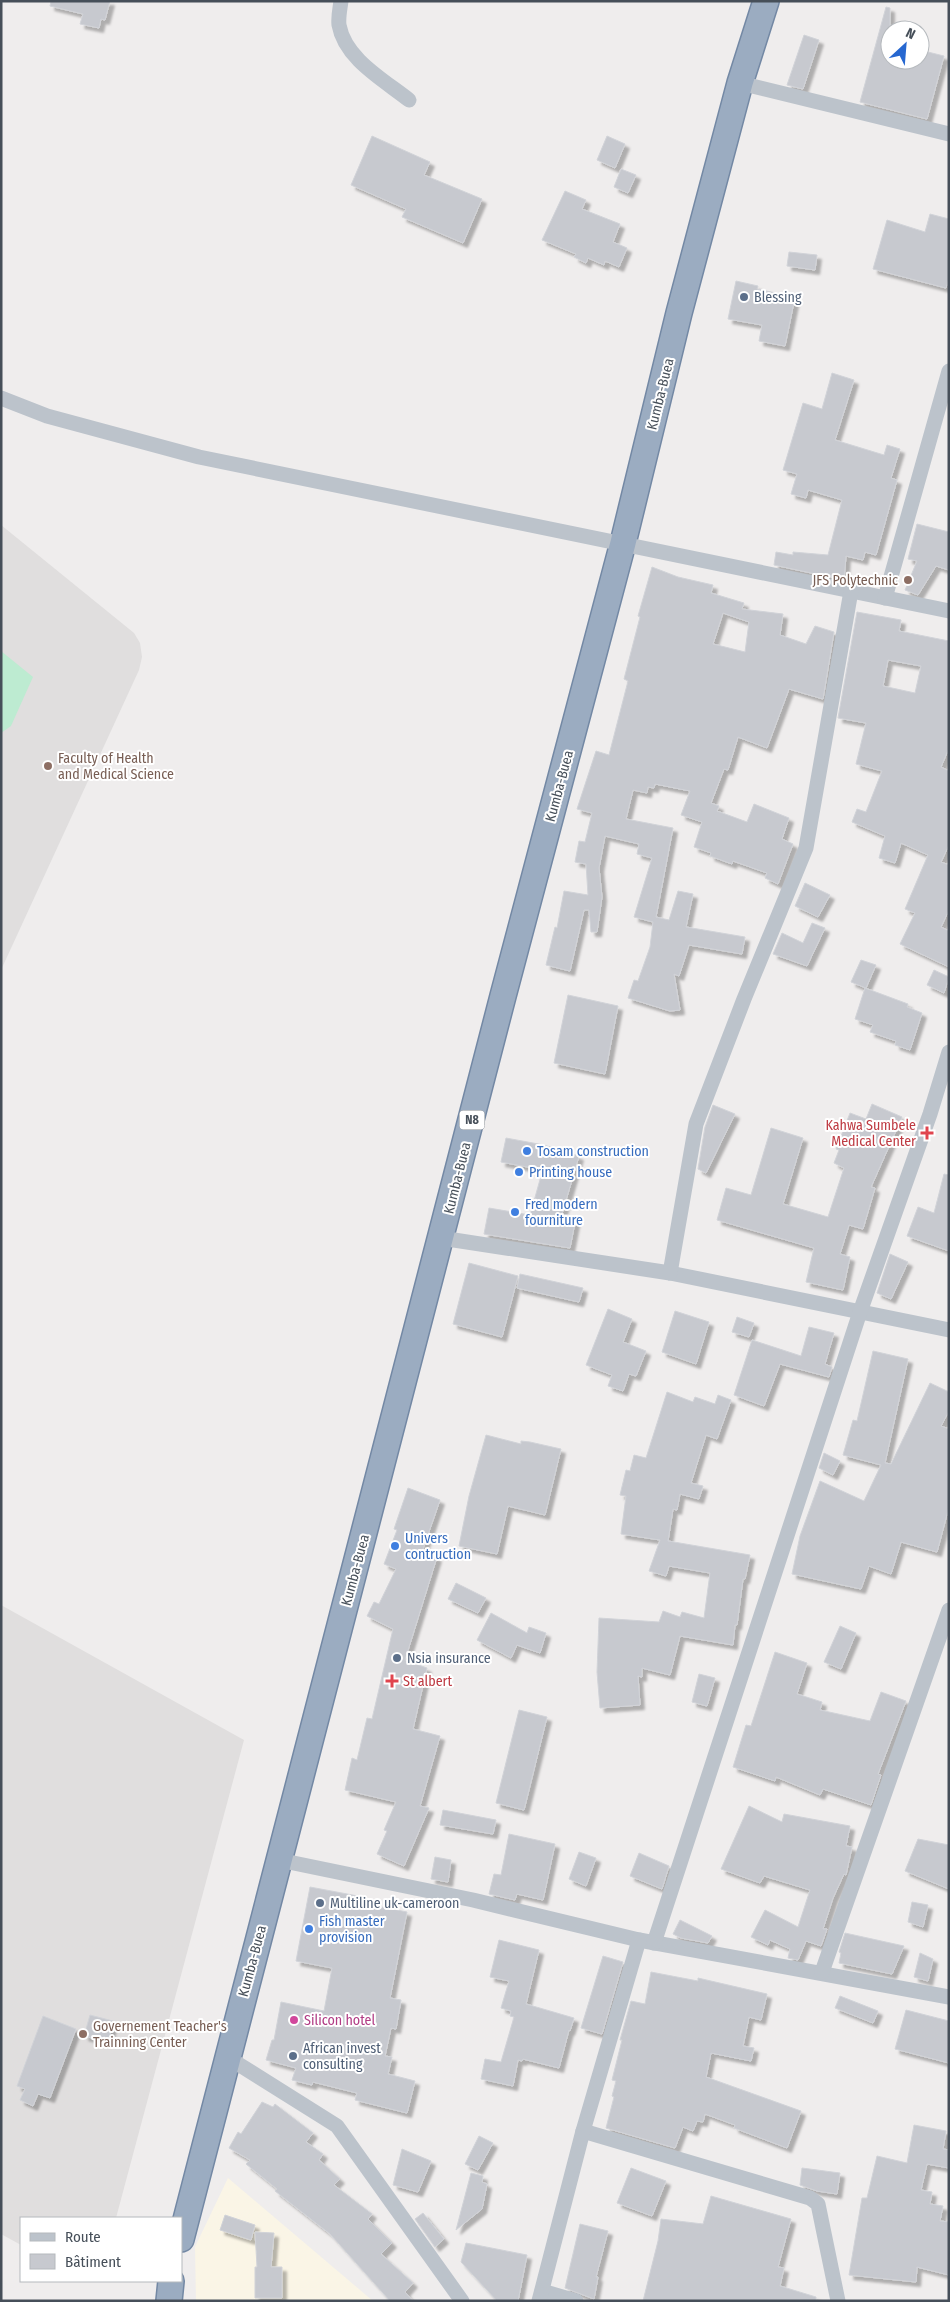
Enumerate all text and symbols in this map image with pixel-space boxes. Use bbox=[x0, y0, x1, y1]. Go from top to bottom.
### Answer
north arrow bbox=[880, 20, 930, 70]
text: N bbox=[903, 24, 918, 43]
place label: Blessing bbox=[754, 289, 802, 306]
marker: Blessing bbox=[738, 291, 750, 303]
street label: Kumba-Buea bbox=[643, 356, 678, 432]
place label: JFS Polytechnic bbox=[812, 572, 898, 589]
marker: JFS Polytechnic bbox=[902, 574, 914, 586]
street label: Kumba-Buea bbox=[542, 748, 577, 824]
place label: Faculty of Health and Medical Science bbox=[58, 750, 174, 783]
marker: Faculty of Health and Medical Science bbox=[42, 760, 54, 772]
road number: N8 bbox=[460, 1110, 484, 1130]
place label: Kahwa Sumbele Medical Center bbox=[825, 1117, 916, 1150]
marker: Kahwa Sumbele Medical Center bbox=[920, 1126, 934, 1140]
street label: Kumba-Buea bbox=[440, 1140, 475, 1216]
place label: Tosam construction bbox=[537, 1143, 649, 1160]
marker: Tosam construction bbox=[521, 1145, 533, 1157]
place label: Printing house bbox=[529, 1164, 612, 1181]
marker: Printing house bbox=[513, 1166, 525, 1178]
place label: Fred modern fourniture bbox=[525, 1196, 598, 1229]
marker: Fred modern fourniture bbox=[509, 1206, 521, 1218]
place label: Univers contruction bbox=[405, 1530, 471, 1563]
street label: Kumba-Buea bbox=[338, 1532, 373, 1608]
marker: Univers contruction bbox=[389, 1540, 401, 1552]
place label: Nsia insurance bbox=[407, 1650, 491, 1667]
marker: Nsia insurance bbox=[391, 1652, 403, 1664]
place label: St albert bbox=[403, 1673, 452, 1690]
marker: St albert bbox=[385, 1674, 399, 1688]
place label: Multiline uk-cameroon bbox=[330, 1895, 459, 1912]
marker: Multiline uk-cameroon bbox=[314, 1897, 326, 1909]
place label: Fish master provision bbox=[319, 1913, 385, 1946]
street label: Kumba-Buea bbox=[235, 1923, 270, 1999]
marker: Fish master provision bbox=[303, 1923, 315, 1935]
place label: Silicon hotel bbox=[304, 2012, 375, 2029]
marker: Silicon hotel bbox=[288, 2014, 300, 2026]
place label: Governement Teacher's Trainning Center bbox=[93, 2018, 227, 2051]
marker: Governement Teacher's Trainning Center bbox=[77, 2028, 89, 2040]
place label: African invest consulting bbox=[303, 2040, 381, 2073]
marker: African invest consulting bbox=[287, 2050, 299, 2062]
legend bbox=[20, 2217, 182, 2282]
text: Route bbox=[65, 2228, 101, 2246]
text: Bâtiment bbox=[65, 2253, 121, 2271]

